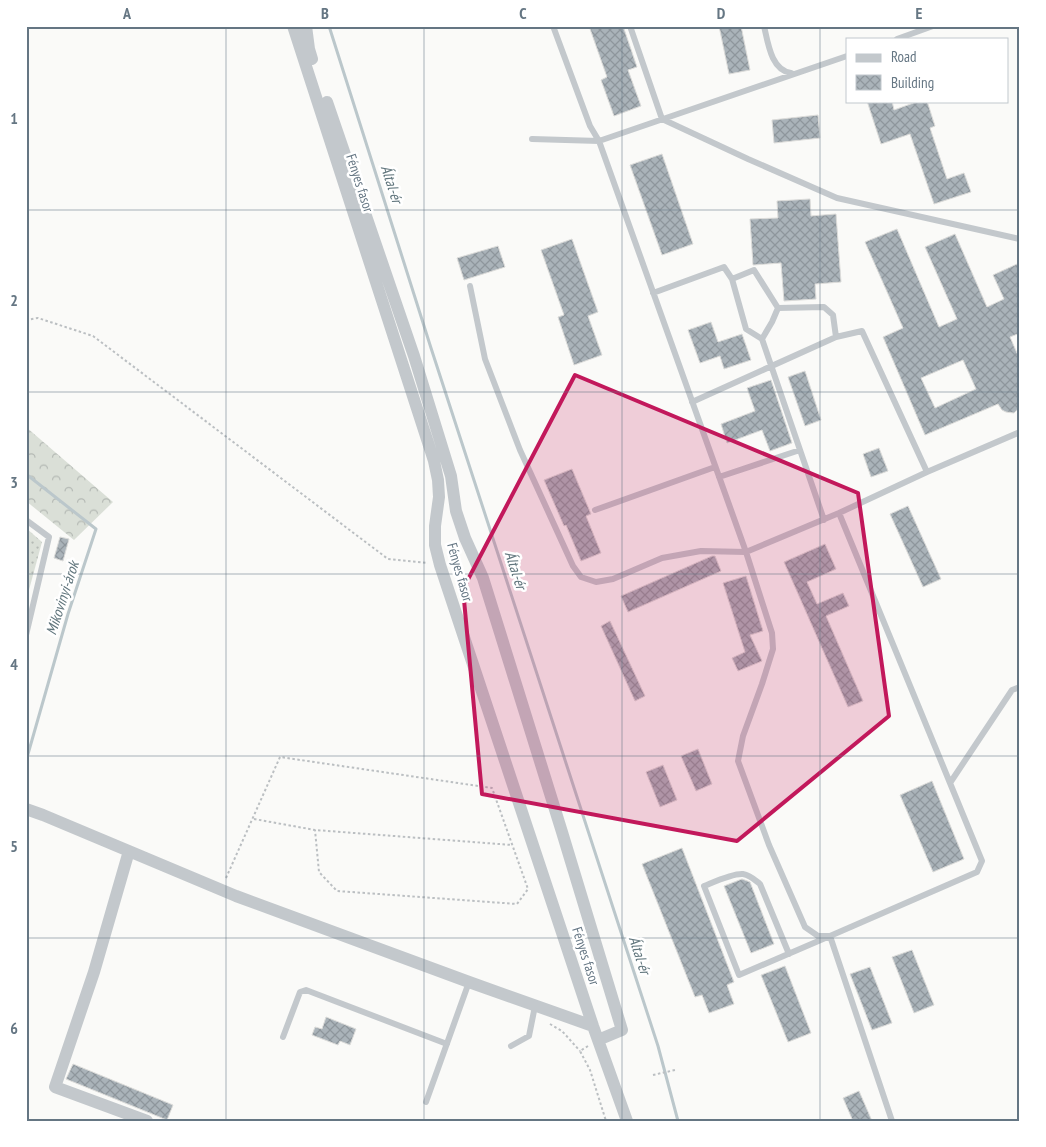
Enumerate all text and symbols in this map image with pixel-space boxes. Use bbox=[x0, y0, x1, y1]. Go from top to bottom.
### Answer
text: A bbox=[122, 3, 132, 23]
text: B bbox=[321, 3, 329, 23]
text: C bbox=[519, 3, 527, 23]
text: D bbox=[717, 3, 726, 23]
text: E bbox=[916, 3, 923, 23]
legend bbox=[846, 38, 1008, 102]
text: Road bbox=[891, 47, 917, 66]
text: Building bbox=[891, 73, 934, 92]
text: 1 bbox=[10, 108, 18, 128]
street label: Fényes fasor bbox=[342, 152, 378, 215]
water label: Által-ér bbox=[377, 163, 408, 207]
text: 2 bbox=[10, 290, 18, 310]
text: 3 bbox=[10, 472, 18, 492]
street label: Fényes fasor bbox=[443, 541, 477, 604]
water label: Által-ér bbox=[501, 549, 532, 593]
water label: Mikovinyi-árok bbox=[41, 557, 83, 637]
text: 4 bbox=[10, 654, 18, 674]
text: 5 bbox=[10, 836, 18, 856]
street label: Fényes fasor bbox=[568, 925, 604, 988]
water label: Által-ér bbox=[625, 934, 656, 978]
text: 6 bbox=[10, 1018, 18, 1038]

